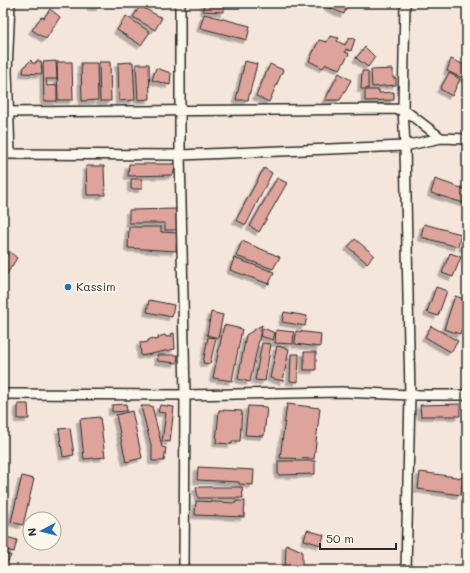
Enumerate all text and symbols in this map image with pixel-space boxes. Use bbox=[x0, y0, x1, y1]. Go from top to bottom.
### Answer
place label: Kassim bbox=[76, 278, 116, 294]
marker: Kassim bbox=[63, 282, 73, 292]
north arrow bbox=[22, 511, 62, 551]
scale bar bbox=[320, 525, 396, 551]
text: N bbox=[24, 527, 40, 537]
text: 50 m bbox=[326, 530, 354, 546]

